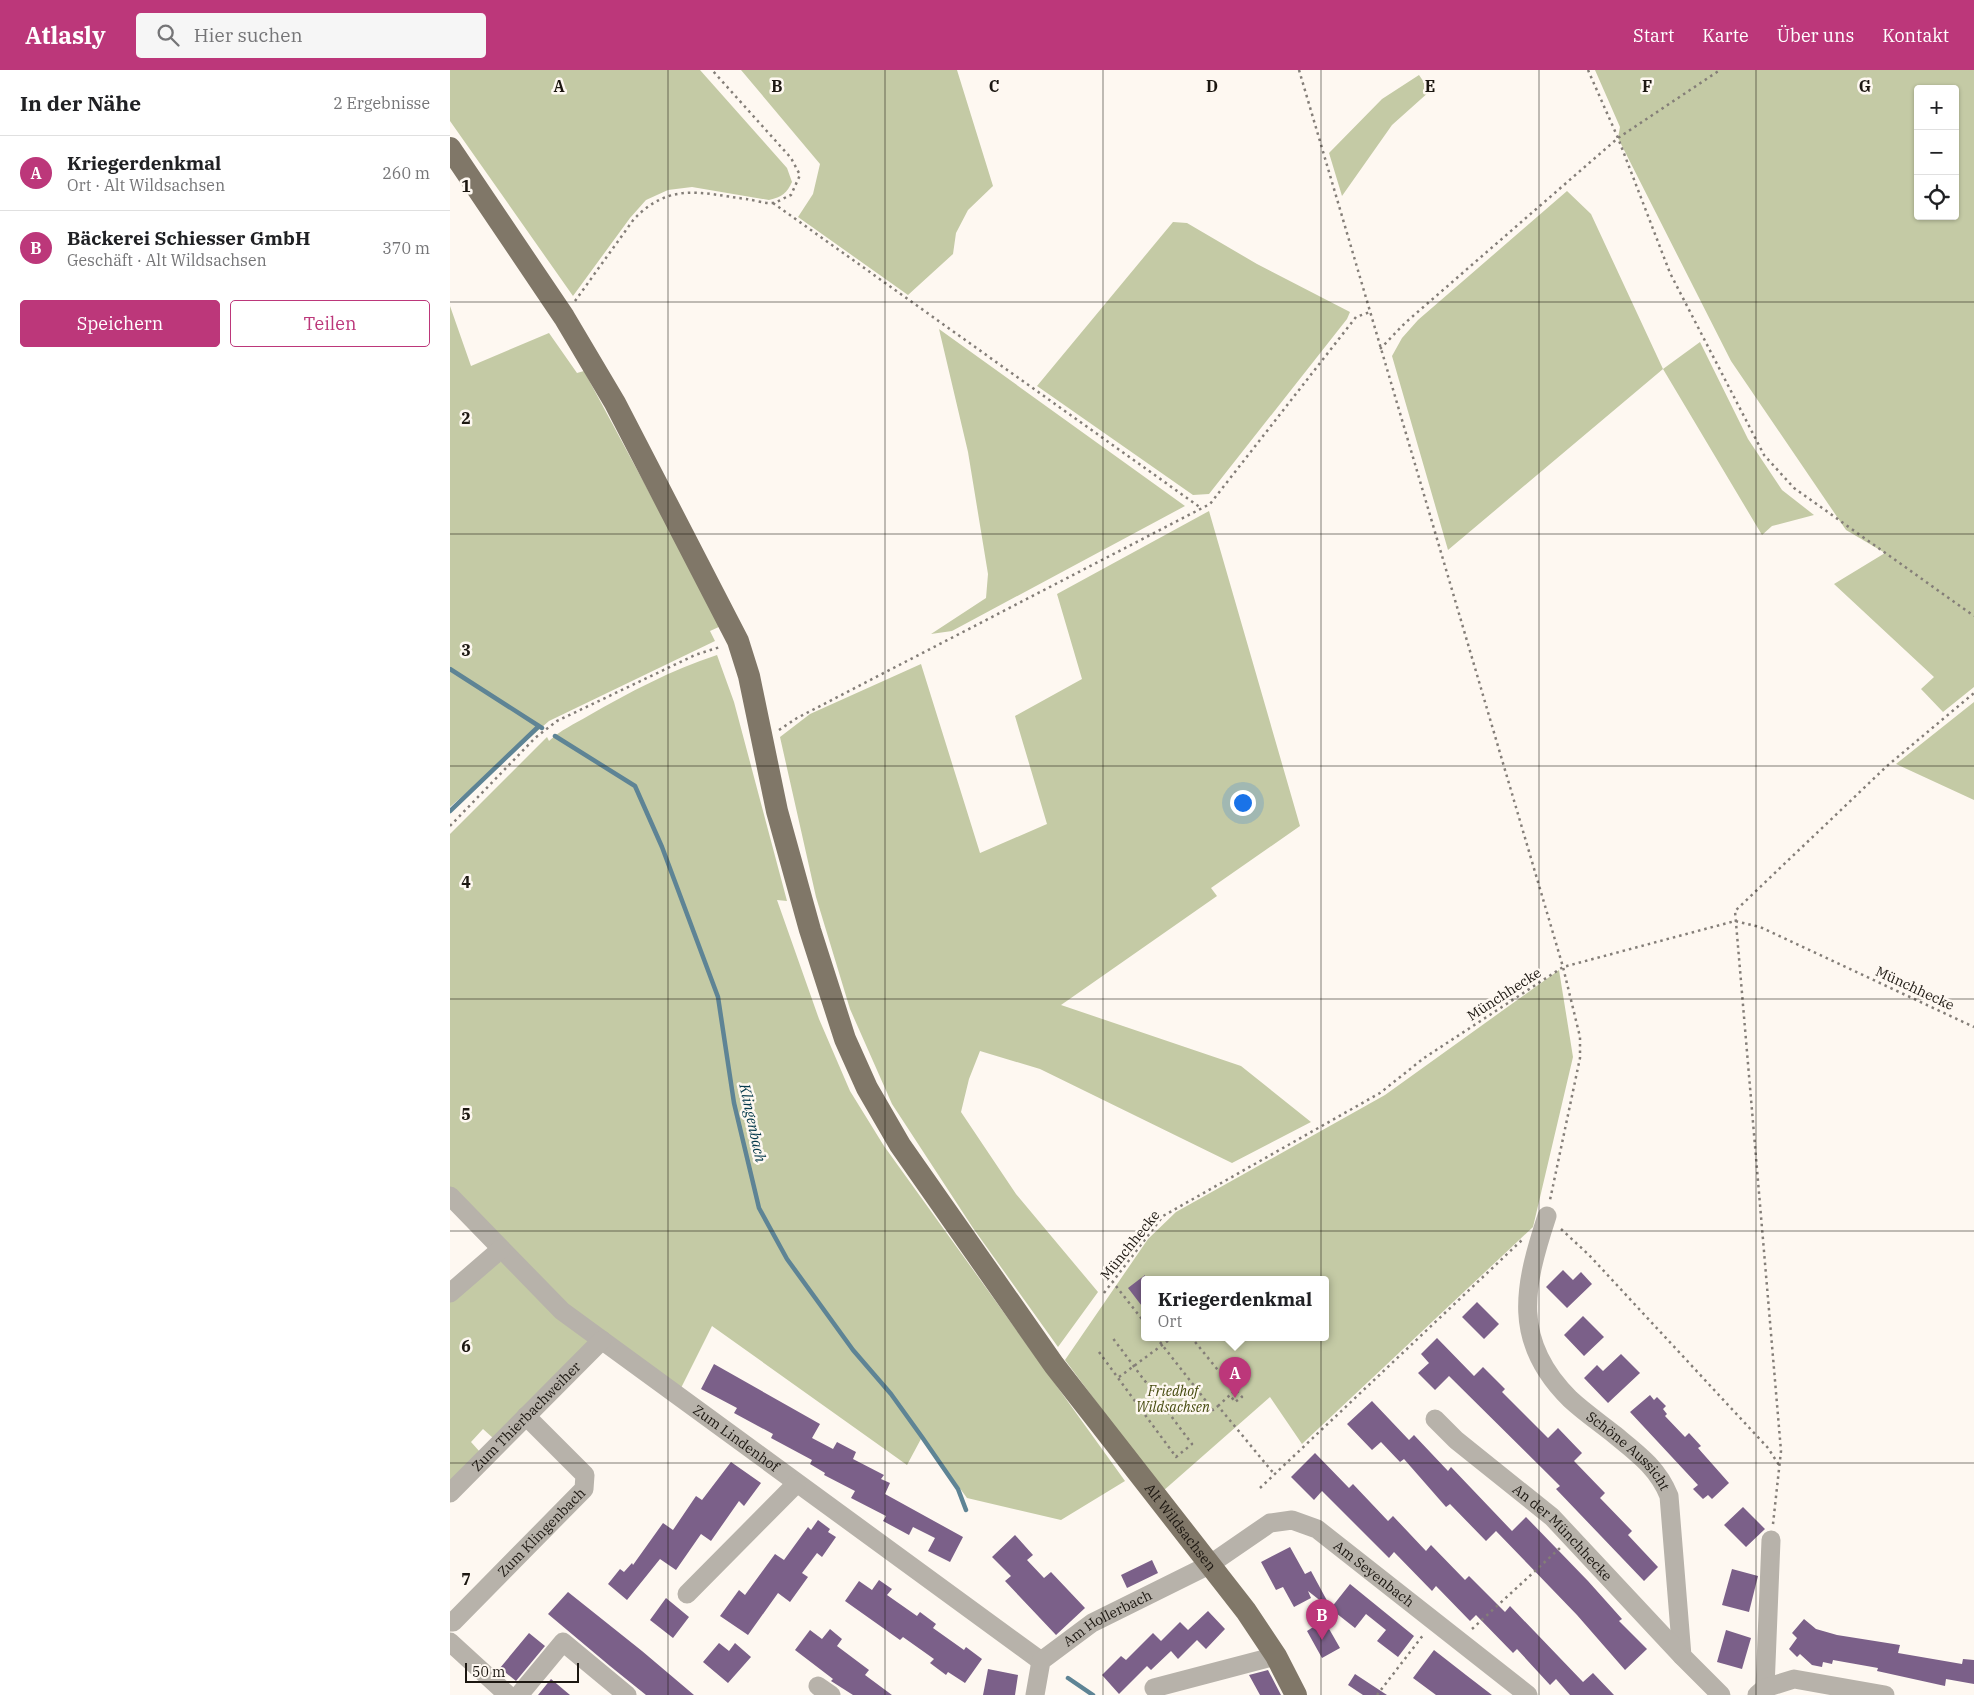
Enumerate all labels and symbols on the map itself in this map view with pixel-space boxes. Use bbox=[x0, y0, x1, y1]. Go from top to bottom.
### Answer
text: A bbox=[553, 76, 565, 96]
text: B bbox=[771, 76, 783, 96]
text: C bbox=[989, 76, 999, 96]
text: D bbox=[1206, 76, 1218, 96]
text: E bbox=[1425, 76, 1435, 96]
text: F bbox=[1642, 76, 1652, 96]
text: G bbox=[1859, 76, 1871, 96]
text: 1 bbox=[461, 176, 471, 196]
text: 2 bbox=[461, 408, 471, 428]
text: 3 bbox=[461, 640, 471, 660]
your location bbox=[1230, 790, 1256, 816]
text: 4 bbox=[461, 872, 471, 892]
street label: Münchhecke bbox=[1873, 962, 1957, 1014]
street label: Münchhecke bbox=[1464, 963, 1544, 1025]
water label: Klingenbach bbox=[735, 1081, 771, 1165]
text: 5 bbox=[461, 1104, 471, 1124]
street label: Münchhecke bbox=[1096, 1206, 1164, 1284]
text: 6 bbox=[461, 1336, 471, 1356]
street label: Zum Thierbachweiher bbox=[468, 1357, 585, 1475]
pin: A bbox=[1219, 1357, 1251, 1398]
park label: Friedhof Wildsachsen bbox=[1136, 1382, 1210, 1416]
street label: Zum Lindenhof bbox=[689, 1401, 784, 1476]
street label: Schöne Aussicht bbox=[1583, 1407, 1674, 1493]
street label: Alt Wildsachsen bbox=[1141, 1480, 1220, 1574]
street label: An der Münchhecke bbox=[1509, 1480, 1616, 1585]
street label: Zum Klingenbach bbox=[494, 1484, 589, 1581]
street label: Am Seyenbach bbox=[1330, 1536, 1418, 1611]
text: 7 bbox=[461, 1569, 471, 1589]
street label: Am Hollerbach bbox=[1059, 1586, 1155, 1650]
pin: B bbox=[1306, 1599, 1338, 1640]
scale bar bbox=[465, 1660, 579, 1683]

